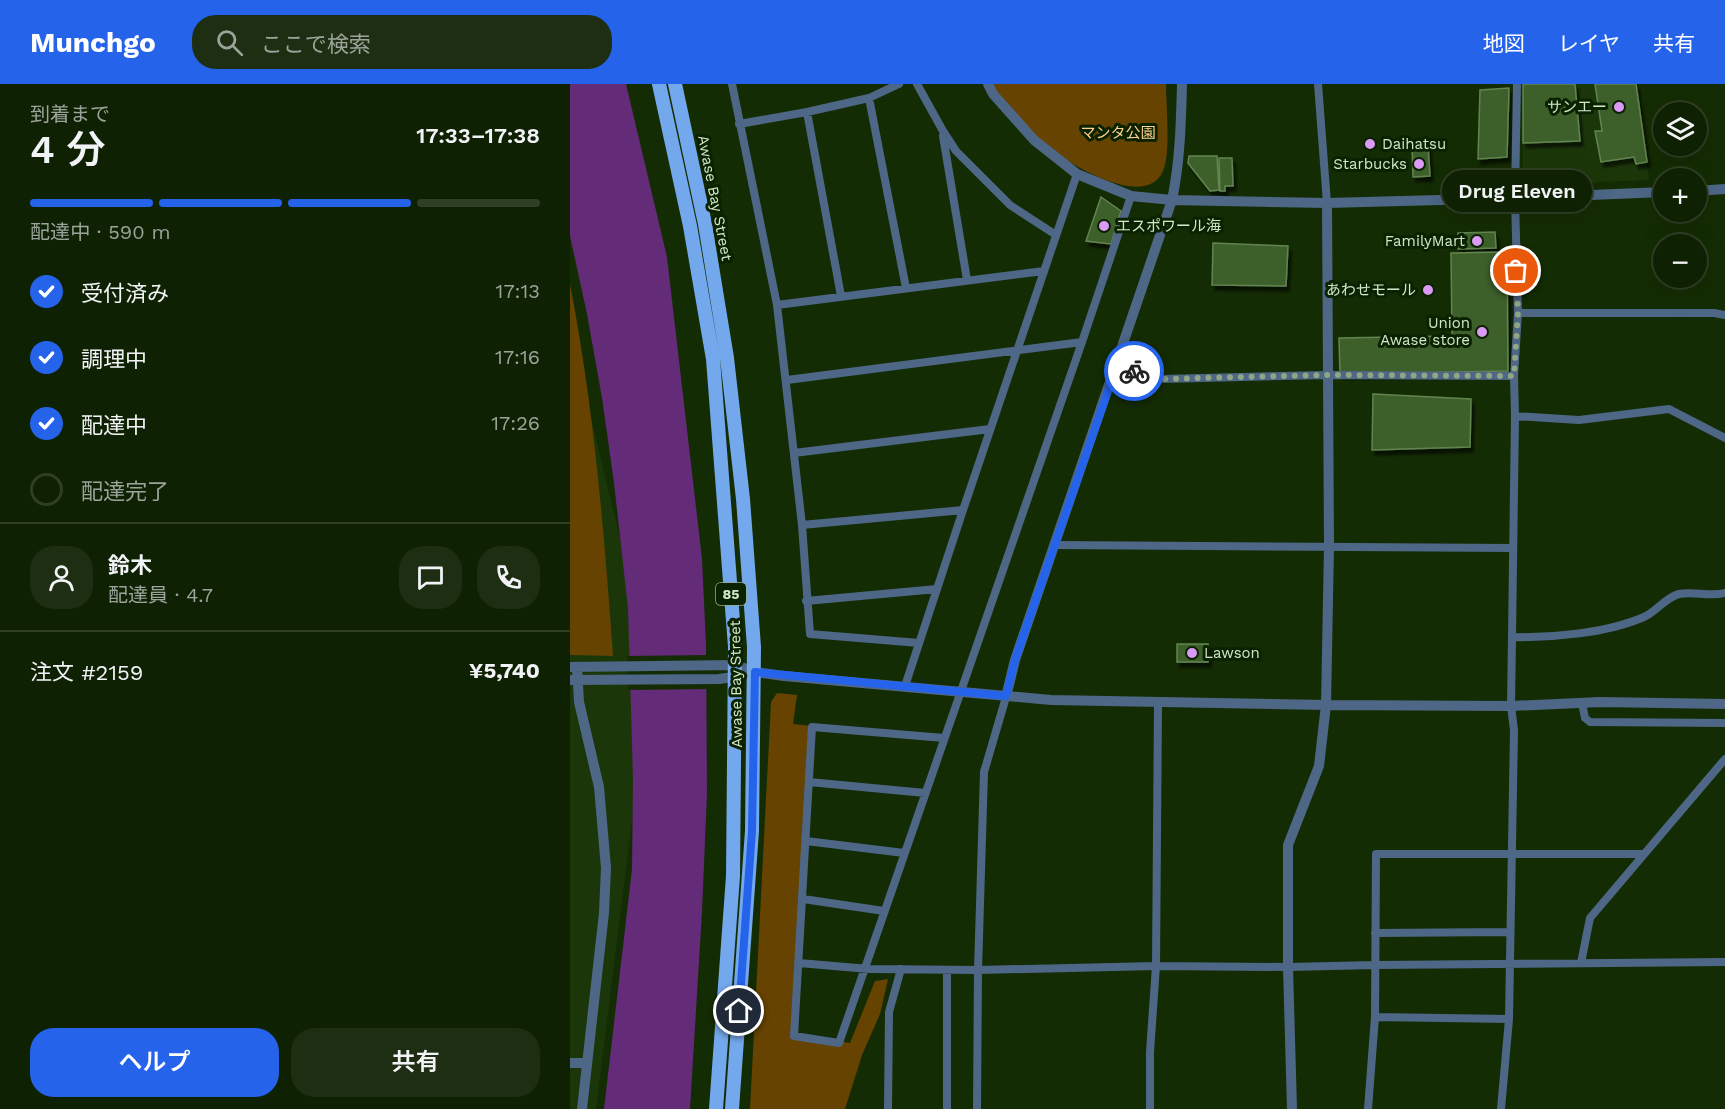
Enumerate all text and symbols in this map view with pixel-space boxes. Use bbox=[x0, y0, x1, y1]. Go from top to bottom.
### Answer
search box bbox=[192, 15, 612, 69]
text: Munchgo bbox=[30, 26, 156, 59]
icon: search bbox=[213, 26, 246, 59]
text: 地図 bbox=[1483, 31, 1525, 56]
text: レイヤ bbox=[1558, 31, 1620, 56]
text: 共有 bbox=[1653, 31, 1695, 56]
text: ここで検索 bbox=[261, 32, 371, 57]
place label: サンエー bbox=[1547, 98, 1607, 116]
marker: サンエー bbox=[1612, 100, 1626, 114]
text: 到着まで bbox=[30, 102, 110, 126]
map controls bbox=[1653, 102, 1707, 288]
button: layers bbox=[1653, 102, 1707, 156]
text: 17:33–17:38 bbox=[416, 123, 540, 148]
park label: マンタ公園 bbox=[1080, 124, 1156, 142]
text: 4 分 bbox=[30, 127, 106, 172]
street label: Awase Bay Street bbox=[694, 134, 736, 263]
place label: Daihatsu bbox=[1382, 135, 1446, 153]
marker: Daihatsu bbox=[1363, 137, 1377, 151]
place label: Starbucks bbox=[1333, 155, 1407, 173]
marker: Starbucks bbox=[1412, 157, 1426, 171]
button: + bbox=[1653, 168, 1707, 222]
callout: Drug Eleven bbox=[1441, 169, 1591, 211]
text: Drug Eleven bbox=[1458, 179, 1576, 203]
place label: エスポワール海 bbox=[1116, 217, 1221, 235]
marker: エスポワール海 bbox=[1097, 219, 1111, 233]
text: 配達中 · 590 m bbox=[30, 220, 170, 244]
place label: FamilyMart bbox=[1385, 232, 1466, 250]
marker: FamilyMart bbox=[1470, 234, 1484, 248]
button: − bbox=[1653, 234, 1707, 288]
pin bbox=[1490, 245, 1541, 296]
icon: bag bbox=[1499, 254, 1532, 287]
icon: check bbox=[30, 275, 63, 308]
text: 17:13 bbox=[496, 279, 540, 303]
text: 受付済み bbox=[81, 281, 169, 306]
place label: あわせモール bbox=[1326, 281, 1416, 299]
marker: あわせモール bbox=[1421, 283, 1435, 297]
place label: Union Awase store bbox=[1380, 314, 1470, 349]
marker: Union Awase store bbox=[1475, 325, 1489, 339]
icon: check bbox=[30, 341, 63, 374]
courier bbox=[1104, 341, 1164, 401]
text: 17:16 bbox=[495, 345, 540, 369]
text: 調理中 bbox=[81, 347, 147, 372]
icon: bike bbox=[1118, 355, 1151, 388]
icon: check bbox=[30, 407, 63, 440]
text: 17:26 bbox=[491, 411, 540, 435]
text: 配達中 bbox=[81, 413, 147, 438]
text: 配達完了 bbox=[81, 479, 169, 504]
button: person bbox=[30, 546, 93, 609]
button: chat bbox=[399, 546, 462, 609]
button: phone bbox=[477, 546, 540, 609]
text: 鈴木 bbox=[108, 553, 152, 578]
text: 配達員 · 4.7 bbox=[108, 583, 213, 607]
road number: 85 bbox=[716, 583, 746, 605]
street label: Awase Bay Street bbox=[726, 619, 746, 748]
place label: Lawson bbox=[1204, 644, 1260, 662]
marker: Lawson bbox=[1185, 646, 1199, 660]
text: ¥5,740 bbox=[469, 658, 540, 683]
text: 注文 #2159 bbox=[30, 660, 143, 685]
pin bbox=[713, 985, 764, 1036]
icon: home bbox=[722, 994, 755, 1027]
button: ヘルプ bbox=[30, 1028, 279, 1097]
button: 共有 bbox=[291, 1028, 540, 1097]

